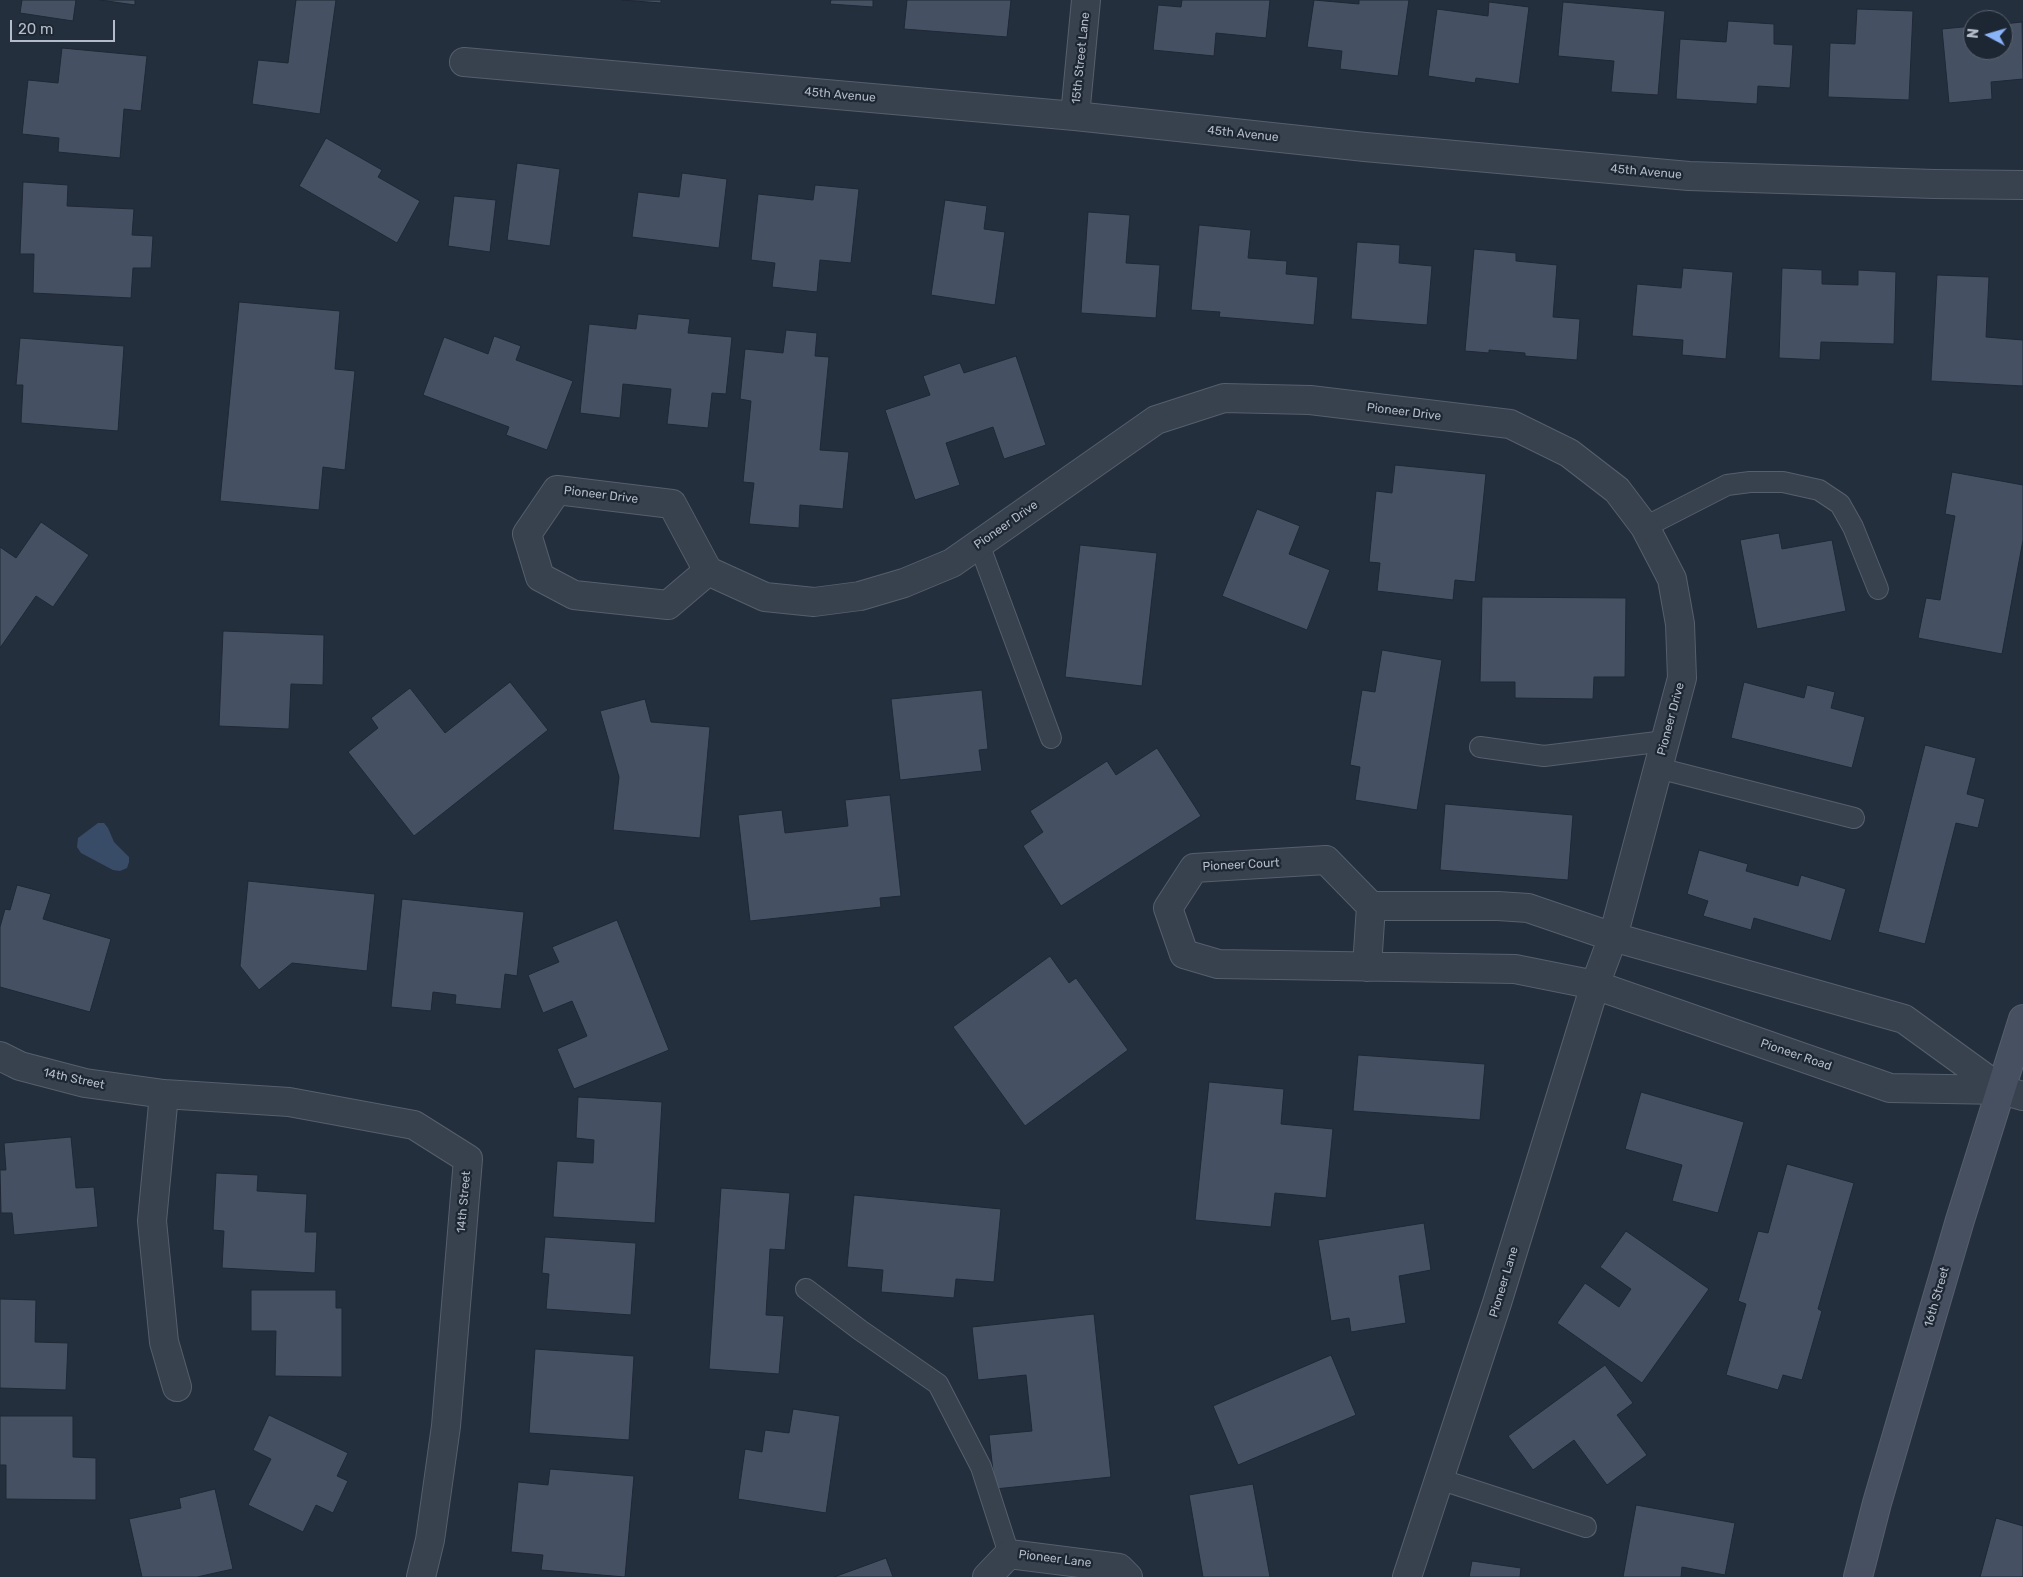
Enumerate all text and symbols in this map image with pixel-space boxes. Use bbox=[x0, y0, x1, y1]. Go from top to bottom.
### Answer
scale bar bbox=[12, 10, 118, 42]
north arrow bbox=[1963, 10, 2013, 60]
street label: 15th Street Lane bbox=[1069, 11, 1093, 105]
text: 20 m bbox=[18, 20, 53, 38]
text: N bbox=[1965, 28, 1983, 39]
street label: 45th Avenue bbox=[804, 85, 876, 105]
street label: 45th Avenue bbox=[1207, 123, 1279, 145]
street label: 45th Avenue bbox=[1610, 162, 1682, 182]
street label: Pioneer Drive bbox=[1366, 400, 1442, 424]
street label: Pioneer Drive bbox=[563, 483, 639, 507]
street label: Pioneer Drive bbox=[971, 498, 1041, 552]
street label: Pioneer Drive bbox=[1654, 681, 1688, 757]
street label: Pioneer Court bbox=[1202, 856, 1280, 874]
street label: Pioneer Road bbox=[1759, 1036, 1833, 1074]
street label: 14th Street bbox=[42, 1065, 106, 1093]
street label: 14th Street bbox=[454, 1170, 474, 1234]
street label: Pioneer Lane bbox=[1486, 1245, 1522, 1319]
street label: 16th Street bbox=[1922, 1265, 1952, 1329]
street label: Pioneer Lane bbox=[1018, 1547, 1092, 1571]

